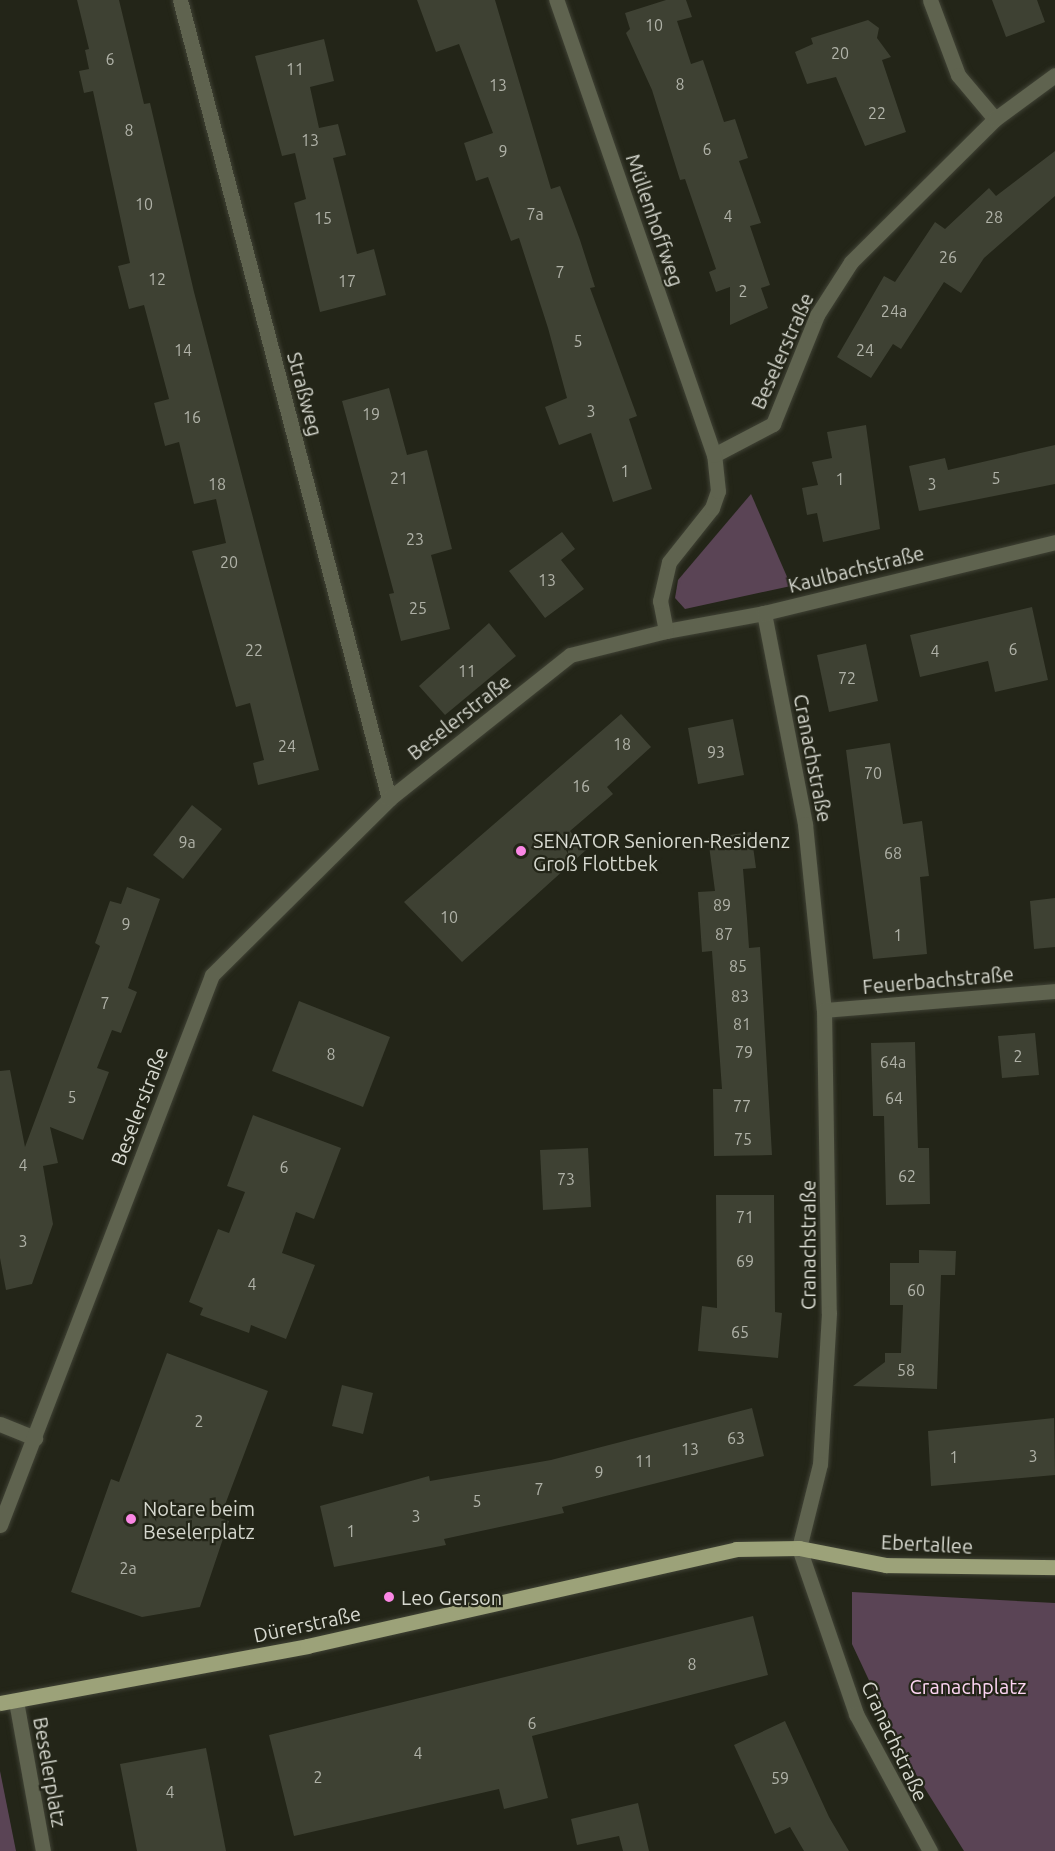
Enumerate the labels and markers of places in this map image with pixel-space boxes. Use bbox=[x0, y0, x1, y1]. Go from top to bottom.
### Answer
place label: SENATOR Senioren-Residenz Groß Flottbek bbox=[533, 828, 790, 875]
marker: SENATOR Senioren-Residenz Groß Flottbek bbox=[514, 844, 528, 858]
place label: Notare beim Beselerplatz bbox=[143, 1496, 255, 1543]
marker: Notare beim Beselerplatz bbox=[124, 1512, 138, 1526]
place label: Leo Gerson bbox=[401, 1585, 502, 1609]
marker: Leo Gerson bbox=[382, 1590, 396, 1604]

